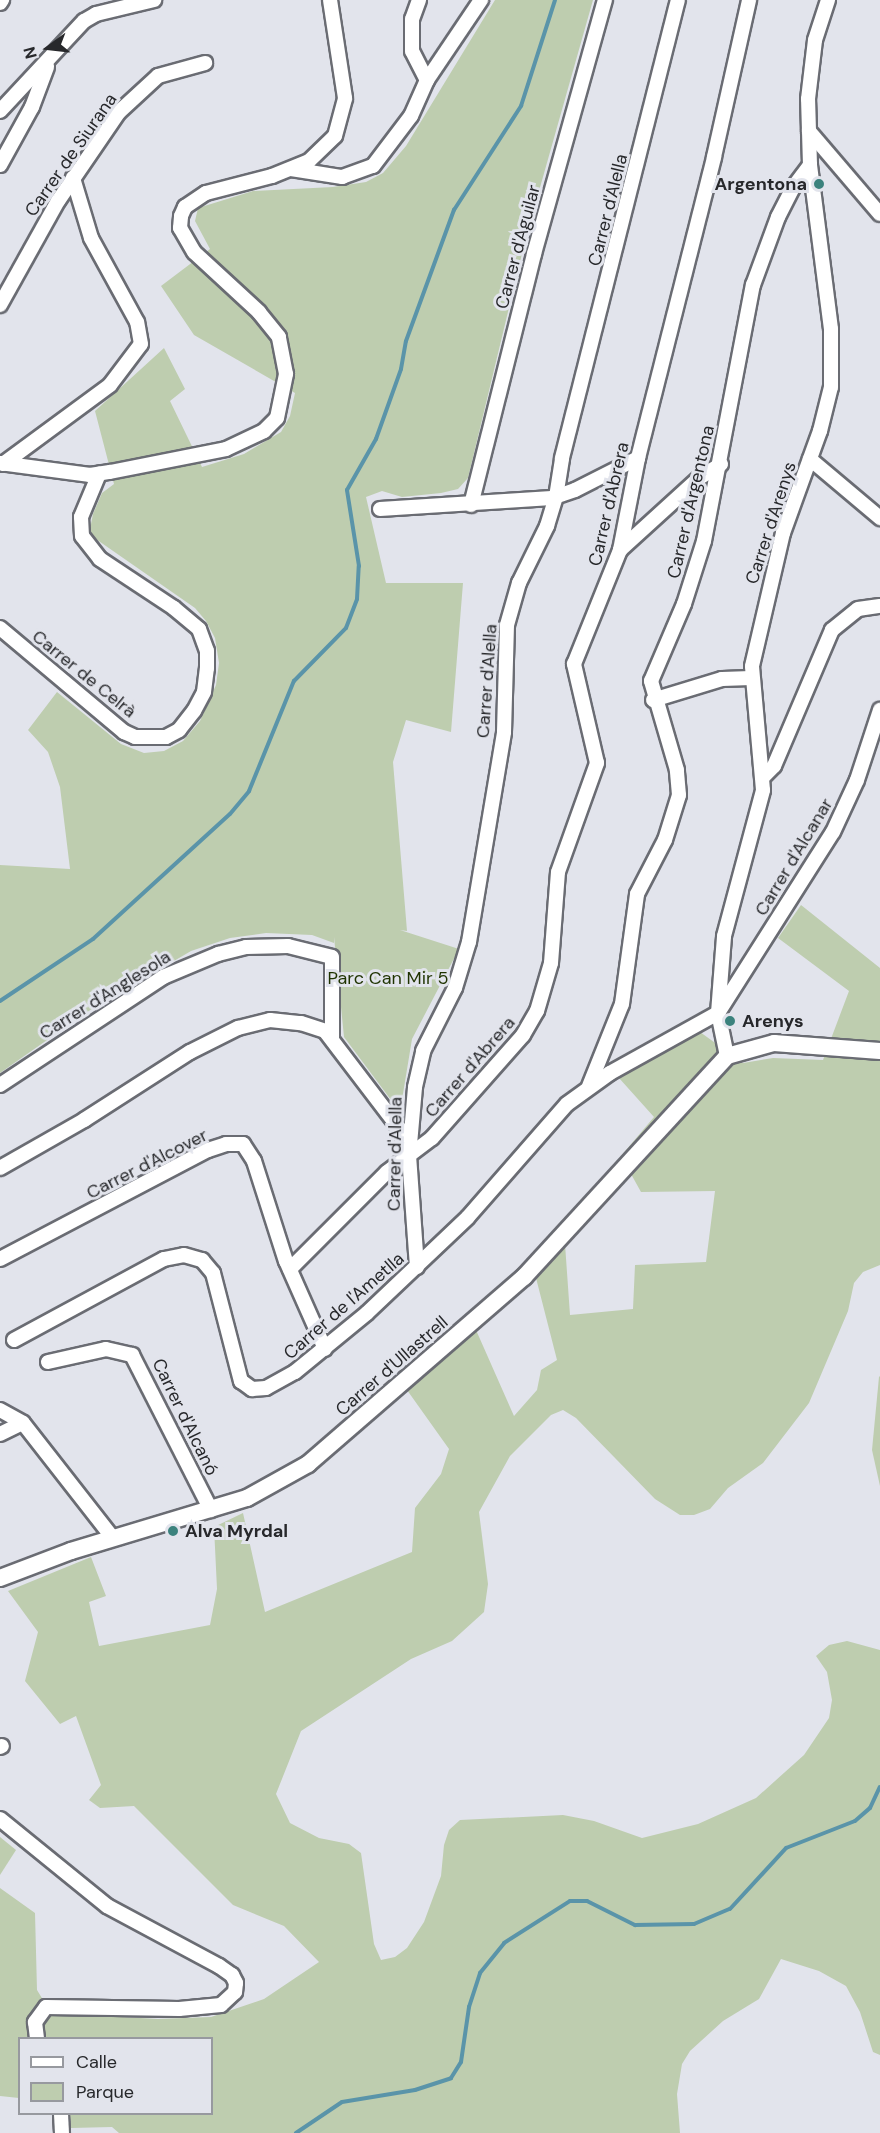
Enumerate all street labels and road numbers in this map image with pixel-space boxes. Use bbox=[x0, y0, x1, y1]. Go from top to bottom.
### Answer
street label: Carrer de Siurana bbox=[20, 89, 122, 221]
street label: Carrer d'Alella bbox=[584, 152, 632, 268]
street label: Carrer d'Aguilar bbox=[491, 183, 545, 311]
street label: Carrer d'Argentona bbox=[663, 423, 719, 581]
street label: Carrer d'Abrera bbox=[584, 440, 634, 568]
street label: Carrer d'Arenys bbox=[741, 459, 801, 587]
street label: Carrer d'Alella bbox=[472, 623, 502, 739]
street label: Carrer de Celrà bbox=[28, 626, 140, 722]
street label: Carrer d'Alcanar bbox=[750, 794, 838, 920]
street label: Carrer d'Anglesola bbox=[35, 946, 175, 1044]
street label: Carrer d'Abrera bbox=[420, 1012, 520, 1122]
street label: Carrer d'Alella bbox=[383, 1097, 407, 1211]
street label: Carrer d'Alcover bbox=[83, 1124, 211, 1204]
street label: Carrer de l'Ametlla bbox=[279, 1248, 409, 1364]
street label: Carrer d'Ullastrell bbox=[332, 1311, 452, 1421]
street label: Carrer d'Alcanó bbox=[147, 1355, 223, 1479]

